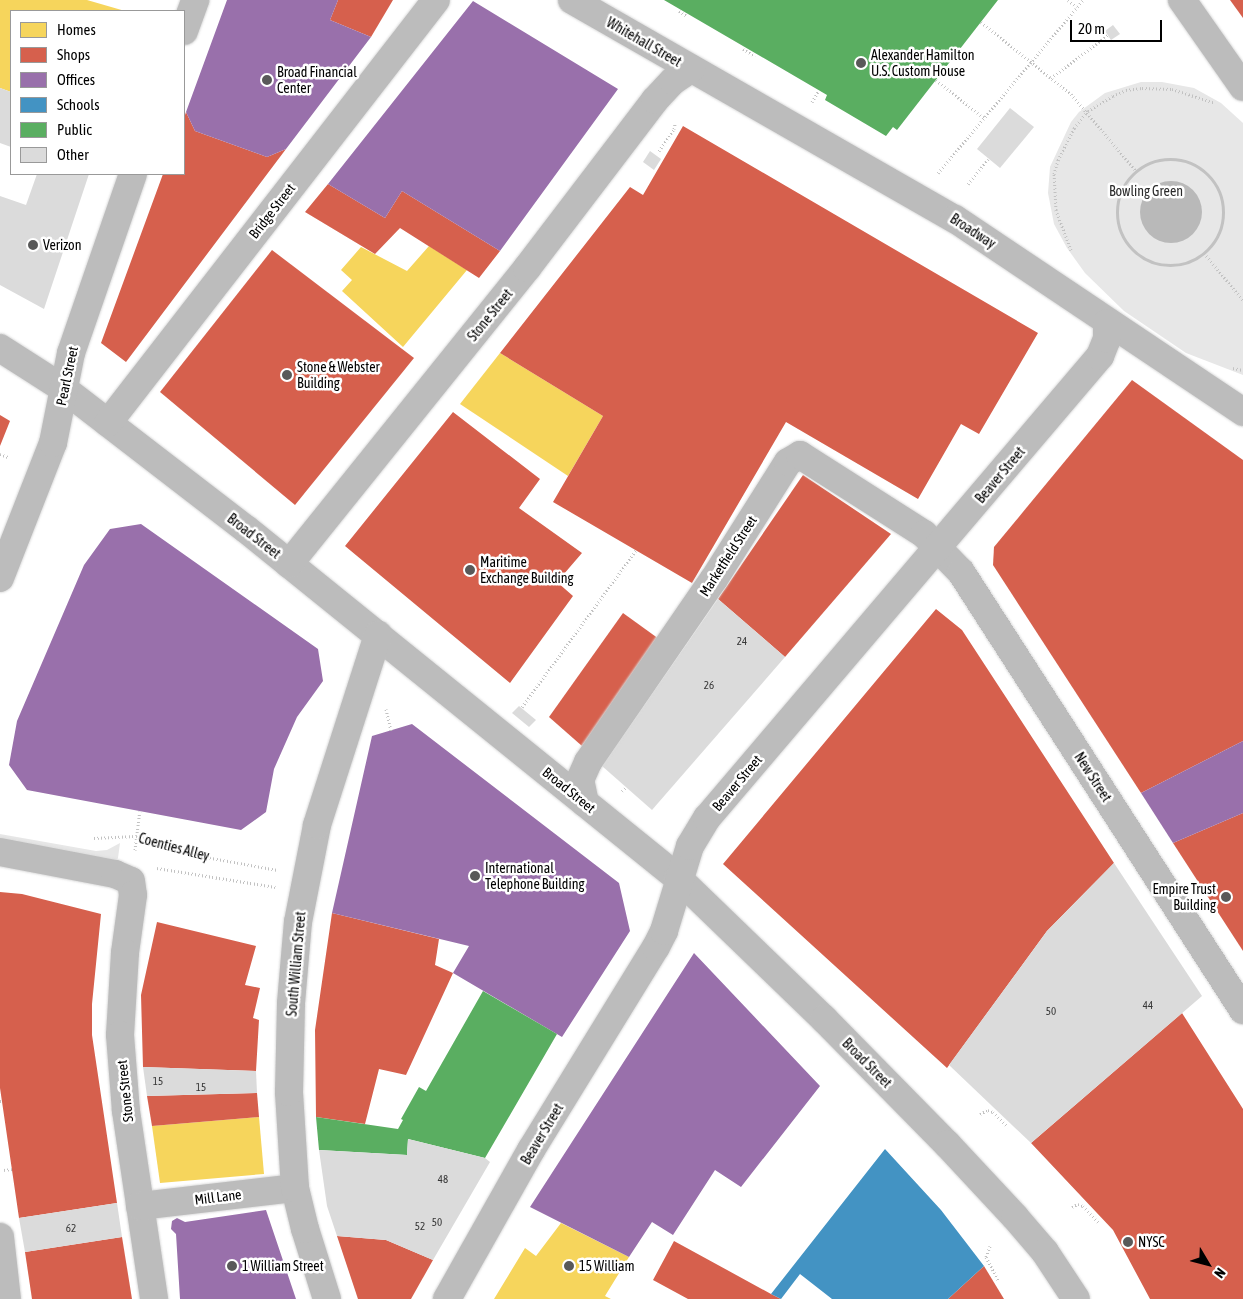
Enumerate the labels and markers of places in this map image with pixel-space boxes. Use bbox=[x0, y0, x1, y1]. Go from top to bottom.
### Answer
place label: Alexander Hamilton U.S. Custom House bbox=[871, 47, 975, 80]
marker: Alexander Hamilton U.S. Custom House bbox=[855, 57, 867, 69]
place label: Broad Financial Center bbox=[277, 64, 357, 96]
marker: Broad Financial Center bbox=[261, 74, 273, 86]
place label: Verizon bbox=[43, 237, 81, 253]
marker: Verizon bbox=[27, 239, 39, 251]
place label: Stone & Webster Building bbox=[297, 359, 380, 392]
marker: Stone & Webster Building bbox=[281, 369, 293, 381]
place label: Maritime Exchange Building bbox=[480, 554, 574, 586]
marker: Maritime Exchange Building bbox=[464, 564, 476, 576]
place label: International Telephone Building bbox=[485, 860, 585, 892]
marker: International Telephone Building bbox=[469, 870, 481, 882]
place label: Empire Trust Building bbox=[1153, 881, 1216, 914]
marker: Empire Trust Building bbox=[1220, 891, 1232, 903]
place label: NYSC bbox=[1138, 1234, 1165, 1250]
marker: NYSC bbox=[1122, 1236, 1134, 1248]
place label: 1 William Street bbox=[242, 1258, 324, 1274]
place label: 15 William bbox=[579, 1258, 635, 1274]
marker: 1 William Street bbox=[226, 1260, 238, 1272]
marker: 15 William bbox=[563, 1260, 575, 1272]

